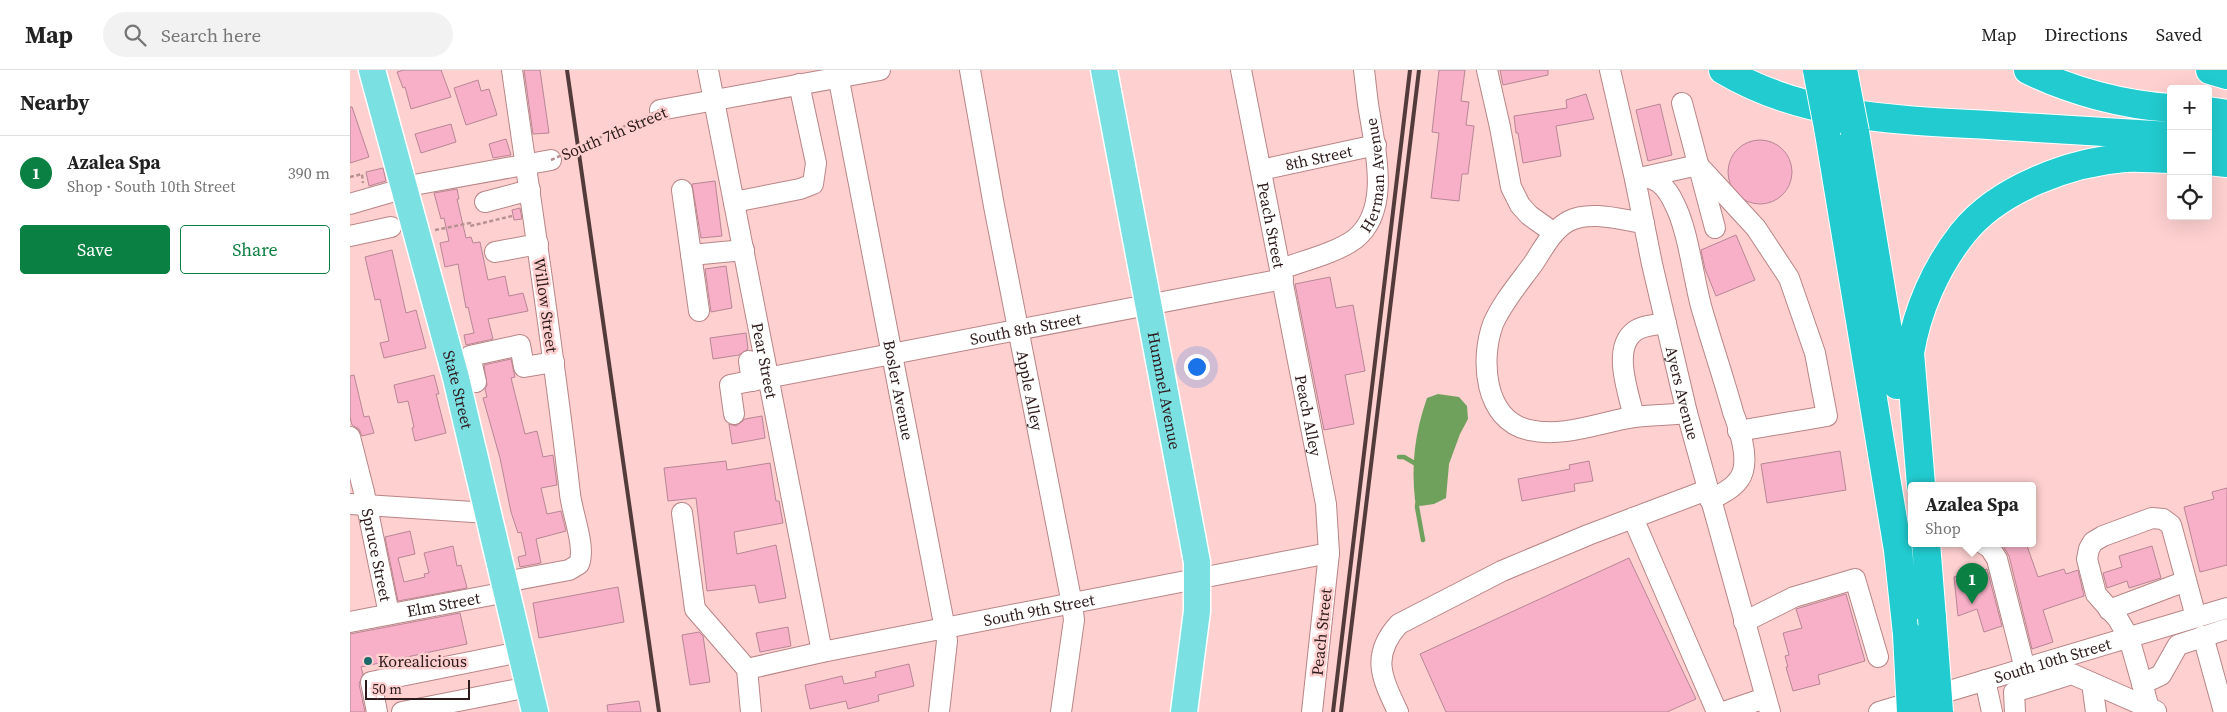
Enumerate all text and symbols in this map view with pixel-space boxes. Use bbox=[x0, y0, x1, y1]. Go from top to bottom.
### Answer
search box bbox=[103, 12, 453, 57]
text: Map bbox=[25, 18, 73, 51]
icon: search bbox=[121, 21, 149, 49]
text: Search here bbox=[161, 22, 261, 48]
text: Map bbox=[1981, 22, 2017, 47]
text: Directions bbox=[2045, 22, 2128, 47]
text: Saved bbox=[2156, 22, 2202, 47]
map controls bbox=[2167, 85, 2212, 220]
button: + bbox=[2167, 85, 2212, 130]
text: Nearby bbox=[20, 88, 90, 117]
street label: South 7th Street bbox=[558, 101, 671, 165]
street label: Herman Avenue bbox=[1354, 116, 1389, 237]
button: − bbox=[2167, 130, 2212, 175]
street label: 8th Street bbox=[1283, 139, 1355, 175]
text: Azalea Spa bbox=[67, 149, 161, 175]
text: 1 bbox=[32, 162, 40, 184]
text: 390 m bbox=[288, 162, 330, 184]
text: Shop · South 10th Street bbox=[67, 175, 235, 197]
button: locate bbox=[2167, 175, 2212, 220]
street label: Peach Street bbox=[1252, 180, 1291, 271]
button: Save bbox=[20, 225, 170, 274]
button: Share bbox=[180, 225, 330, 274]
street label: Willow Street bbox=[528, 256, 564, 355]
street label: South 8th Street bbox=[968, 307, 1084, 350]
street label: Pear Street bbox=[747, 321, 783, 401]
street label: Hummel Avenue bbox=[1143, 330, 1186, 451]
street label: Bosler Avenue bbox=[878, 338, 919, 442]
street label: Ayers Avenue bbox=[1661, 344, 1705, 442]
street label: State Street bbox=[438, 348, 479, 432]
street label: Apple Alley bbox=[1011, 348, 1049, 433]
your location bbox=[1184, 354, 1210, 380]
street label: Peach Alley bbox=[1290, 373, 1328, 459]
popup bbox=[1908, 482, 2036, 547]
text: Azalea Spa bbox=[1925, 491, 2019, 517]
street label: Spruce Street bbox=[357, 506, 397, 604]
text: Shop bbox=[1925, 517, 1961, 539]
pin: 1 bbox=[1956, 563, 1988, 604]
street label: Elm Street bbox=[405, 586, 483, 622]
street label: Peach Street bbox=[1305, 587, 1337, 677]
street label: South 9th Street bbox=[982, 588, 1097, 631]
street label: South 10th Street bbox=[1991, 632, 2114, 688]
place label: Korealicious bbox=[378, 650, 467, 672]
marker: Korealicious bbox=[362, 655, 374, 667]
scale bar bbox=[365, 677, 470, 700]
text: 50 m bbox=[372, 679, 402, 699]

